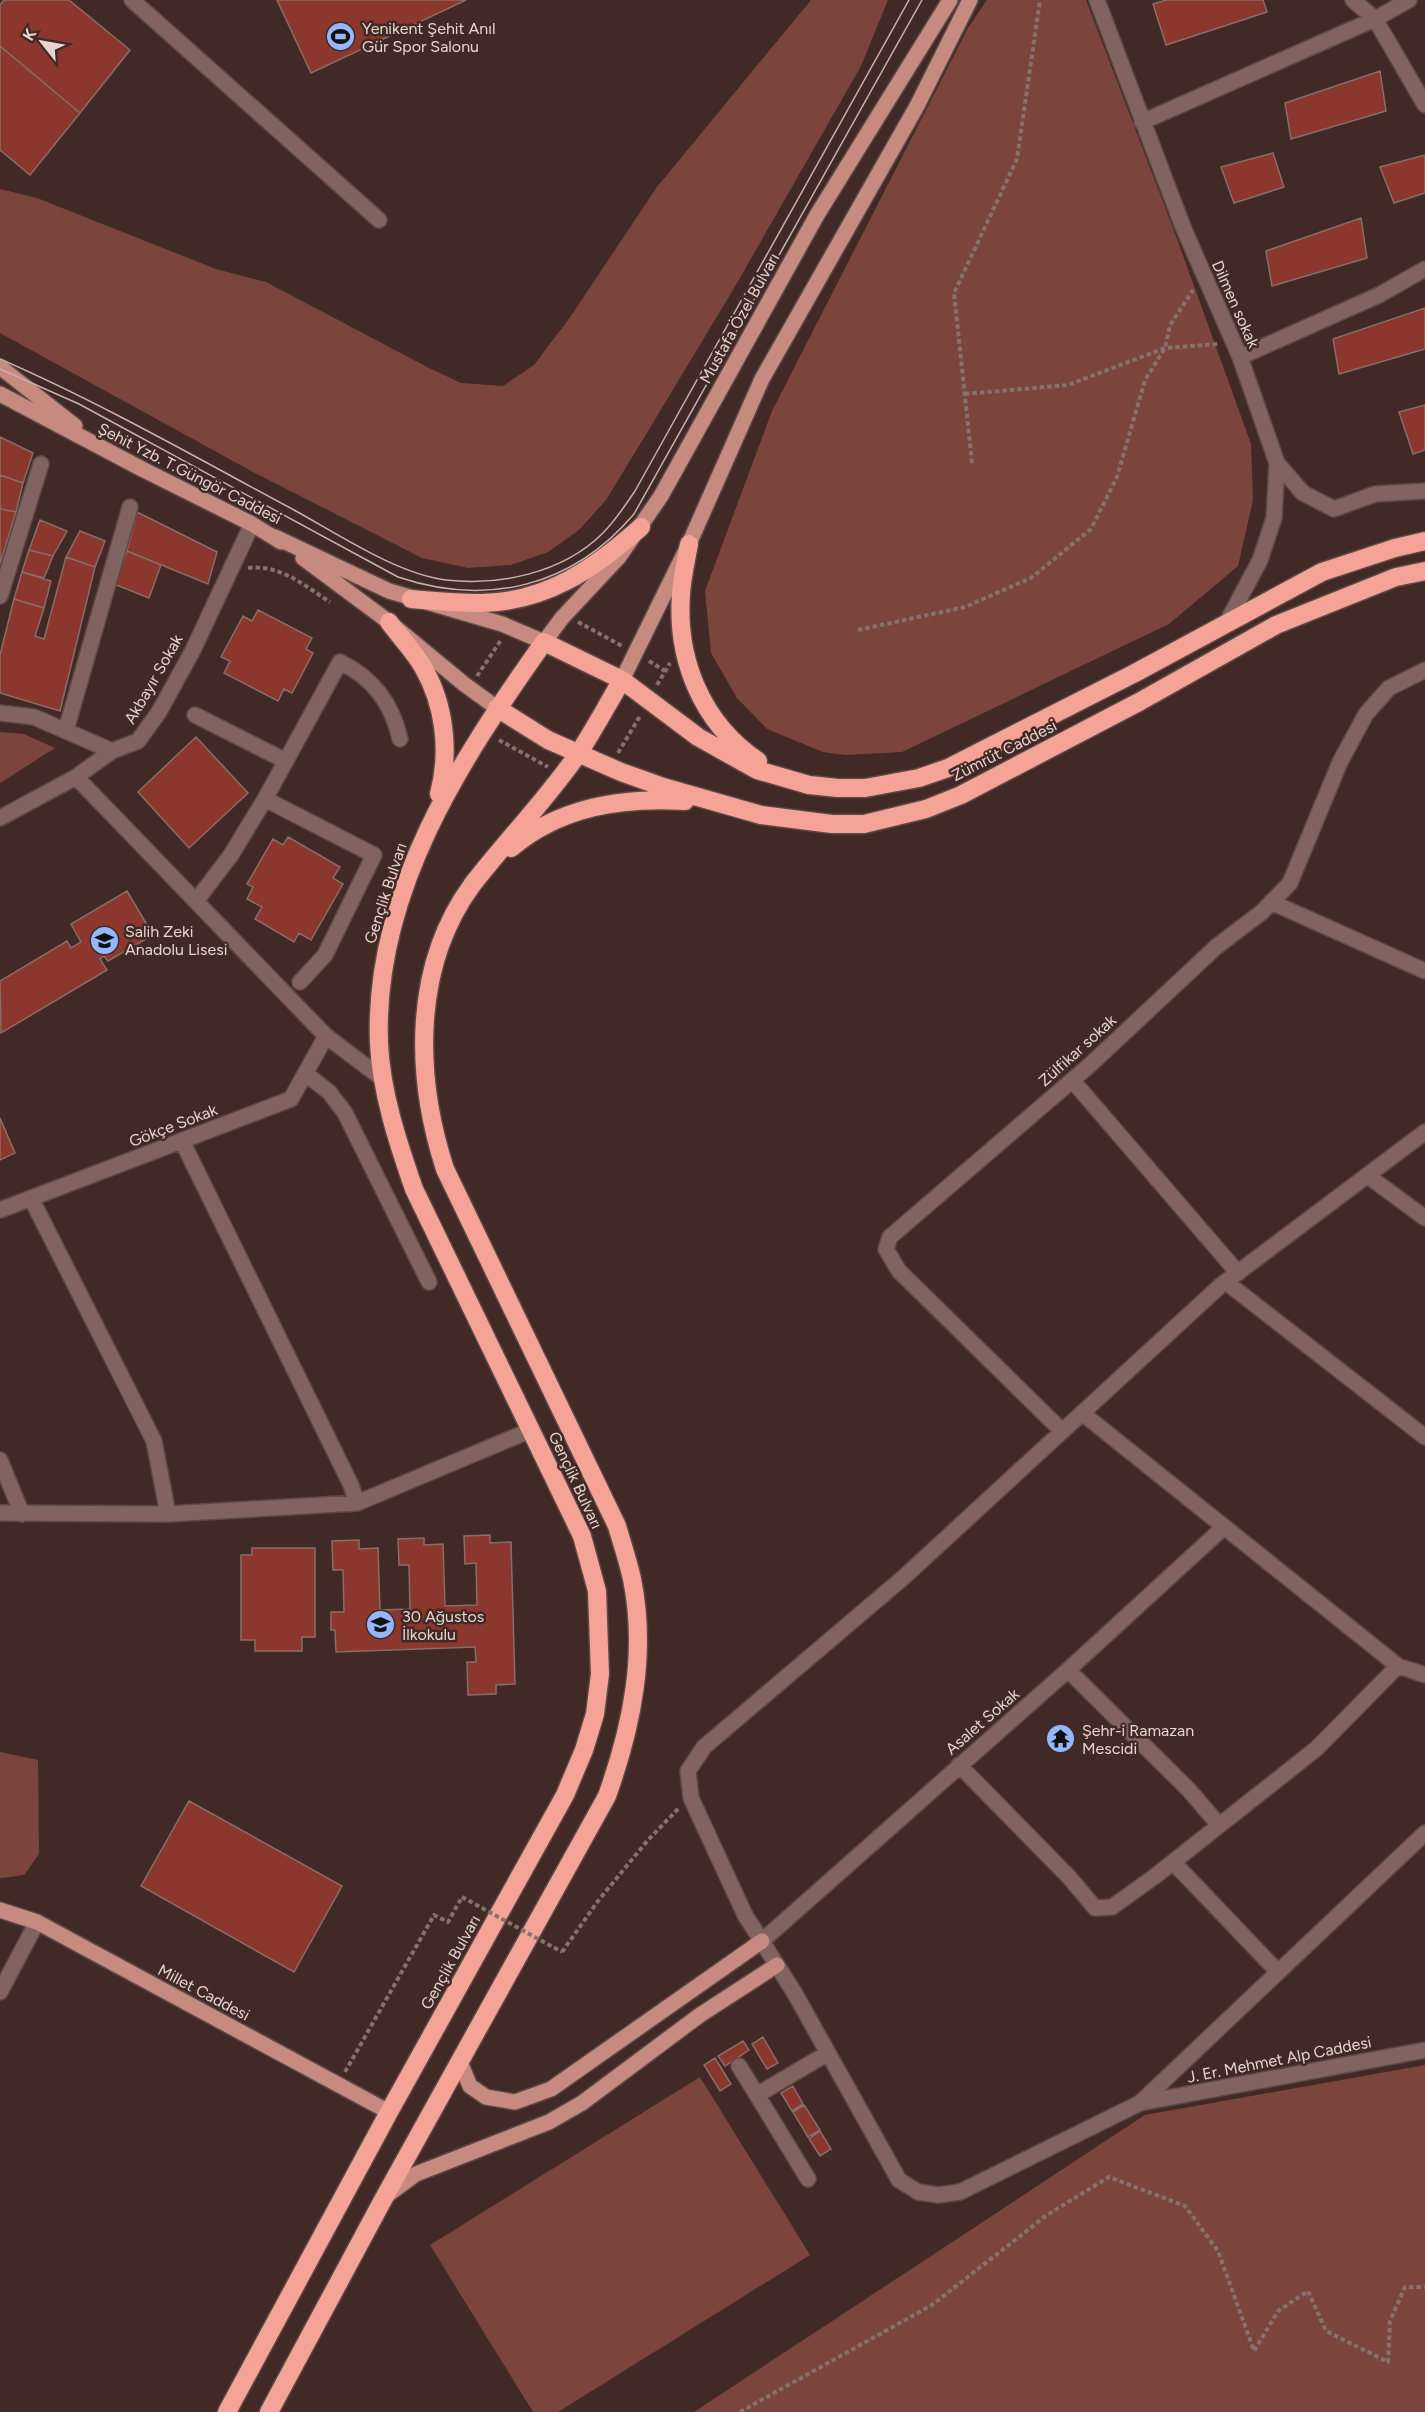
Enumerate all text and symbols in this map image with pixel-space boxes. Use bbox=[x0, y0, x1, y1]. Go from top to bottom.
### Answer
north arrow bbox=[12, 12, 72, 72]
place label: Yenikent Şehit Anıl Gür Spor Salonu bbox=[362, 19, 496, 56]
sports icon: Yenikent Şehit Anıl Gür Spor Salonu bbox=[325, 21, 357, 53]
text: K bbox=[19, 25, 41, 44]
street label: Mustafa Özel Bulvarı bbox=[696, 250, 783, 387]
street label: Dilmen sokak bbox=[1208, 258, 1263, 351]
street label: Şehit Yzb. T.Güngör Caddesi bbox=[95, 419, 285, 528]
street label: Akbayır Sokak bbox=[120, 631, 187, 727]
street label: Zümrüt Caddesi bbox=[948, 716, 1060, 785]
street label: Gençlik Bulvarı bbox=[360, 840, 411, 946]
place label: Salih Zeki Anadolu Lisesi bbox=[125, 922, 227, 959]
school or university icon: Salih Zeki Anadolu Lisesi bbox=[88, 924, 120, 956]
street label: Zülfikar sokak bbox=[1035, 1010, 1120, 1090]
street label: Gökçe Sokak bbox=[126, 1100, 220, 1151]
street label: Gençlik Bulvarı bbox=[545, 1429, 606, 1532]
place label: 30 Ağustos İlkokulu bbox=[402, 1607, 484, 1644]
school or university icon: 30 Ağustos İlkokulu bbox=[365, 1609, 397, 1641]
street label: Asalet Sokak bbox=[942, 1684, 1023, 1759]
place label: Şehr-i Ramazan Mescidi bbox=[1082, 1721, 1194, 1758]
temple icon: Şehr-i Ramazan Mescidi bbox=[1045, 1723, 1077, 1755]
street label: Gençlik Bulvarı bbox=[417, 1912, 484, 2013]
street label: Millet Caddesi bbox=[155, 1960, 253, 2025]
street label: J. Er. Mehmet Alp Caddesi bbox=[1185, 2032, 1373, 2087]

